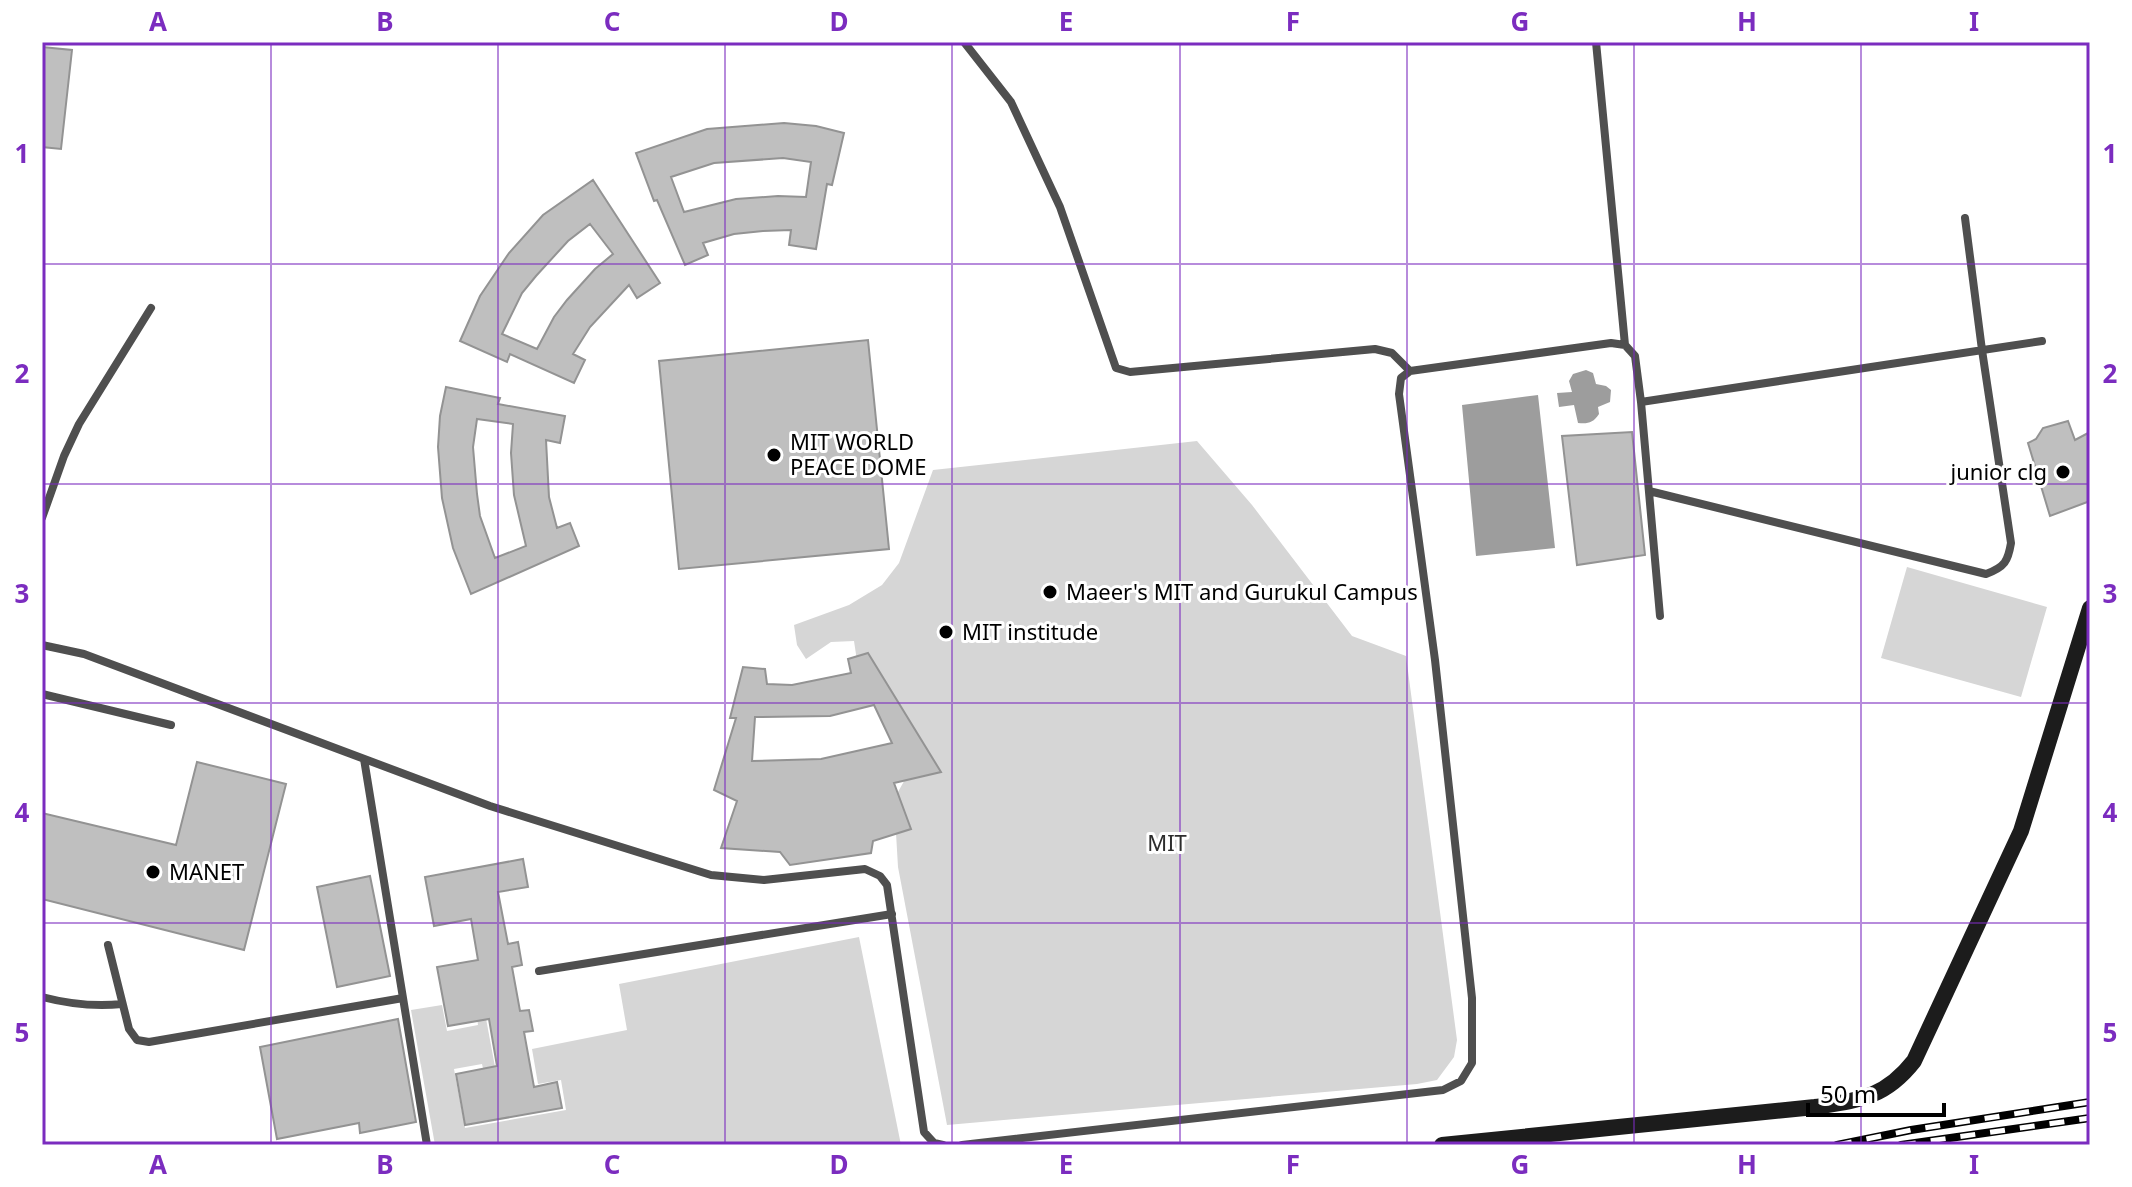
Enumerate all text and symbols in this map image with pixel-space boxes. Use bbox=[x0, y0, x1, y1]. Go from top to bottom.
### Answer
text: A bbox=[149, 3, 167, 39]
text: B bbox=[376, 3, 394, 39]
text: C bbox=[604, 3, 620, 39]
text: D bbox=[829, 3, 849, 39]
text: E bbox=[1059, 3, 1073, 39]
text: F bbox=[1286, 3, 1300, 39]
text: G bbox=[1511, 3, 1529, 39]
text: H bbox=[1737, 3, 1757, 39]
text: I bbox=[1969, 3, 1979, 39]
text: 1 bbox=[15, 135, 29, 171]
text: 1 bbox=[2103, 135, 2117, 171]
text: 2 bbox=[15, 355, 30, 391]
text: 2 bbox=[2103, 355, 2118, 391]
place label: MIT WORLD PEACE DOME bbox=[790, 426, 926, 481]
marker: MIT WORLD PEACE DOME bbox=[765, 446, 783, 464]
place label: junior clg bbox=[1949, 456, 2047, 486]
marker: junior clg bbox=[2054, 463, 2072, 481]
text: 3 bbox=[15, 575, 29, 611]
text: 3 bbox=[2103, 575, 2117, 611]
place label: Maeer's MIT and Gurukul Campus bbox=[1066, 576, 1418, 606]
marker: Maeer's MIT and Gurukul Campus bbox=[1041, 583, 1059, 601]
place label: MIT institude bbox=[962, 616, 1098, 646]
marker: MIT institude bbox=[937, 623, 955, 641]
text: 4 bbox=[15, 794, 30, 830]
text: 4 bbox=[2103, 794, 2118, 830]
park label: MIT bbox=[1147, 827, 1187, 857]
place label: MANET bbox=[169, 856, 244, 886]
marker: MANET bbox=[144, 863, 162, 881]
text: 5 bbox=[15, 1014, 29, 1050]
text: 5 bbox=[2103, 1014, 2117, 1050]
scale bar bbox=[1808, 1067, 1944, 1117]
text: 50 m bbox=[1820, 1077, 1876, 1110]
text: A bbox=[149, 1146, 167, 1182]
text: B bbox=[376, 1146, 394, 1182]
text: C bbox=[604, 1146, 620, 1182]
text: D bbox=[829, 1146, 849, 1182]
text: E bbox=[1059, 1146, 1073, 1182]
text: F bbox=[1286, 1146, 1300, 1182]
text: G bbox=[1511, 1146, 1529, 1182]
text: H bbox=[1737, 1146, 1757, 1182]
text: I bbox=[1969, 1146, 1979, 1182]

